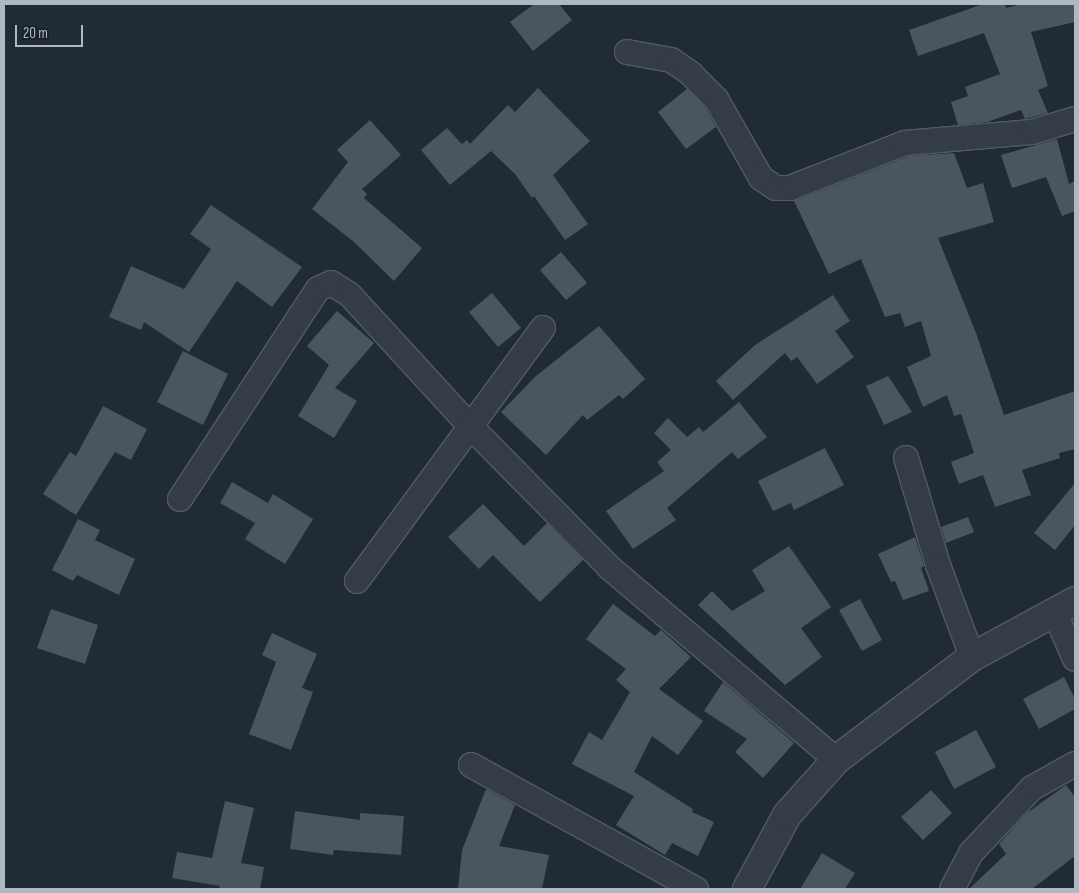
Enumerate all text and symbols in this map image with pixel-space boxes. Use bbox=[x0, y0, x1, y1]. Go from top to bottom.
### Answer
scale bar bbox=[18, 15, 85, 47]
text: 20 m bbox=[23, 24, 48, 43]

